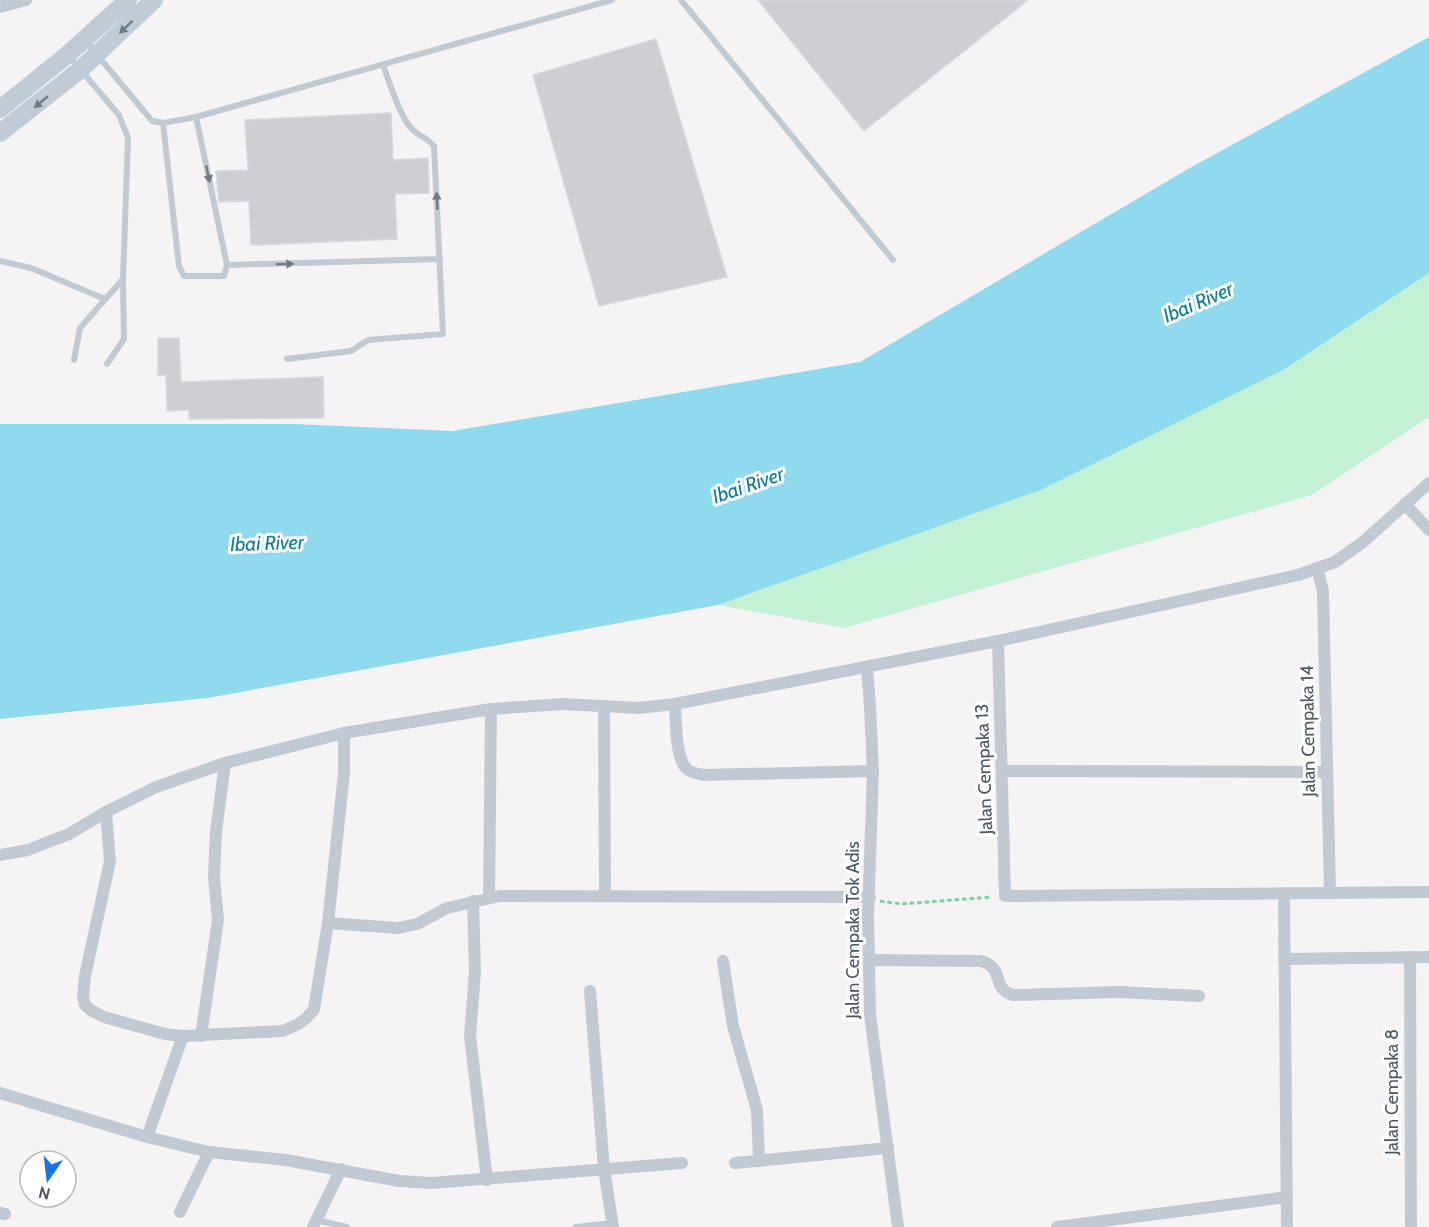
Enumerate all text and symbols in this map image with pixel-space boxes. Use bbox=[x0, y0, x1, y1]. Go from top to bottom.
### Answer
one-way arrow bbox=[119, 20, 133, 34]
one-way arrow bbox=[33, 96, 49, 109]
one-way arrow bbox=[204, 165, 213, 184]
one-way arrow bbox=[433, 191, 442, 210]
one-way arrow bbox=[276, 259, 295, 268]
water label: Ibai River bbox=[1159, 276, 1237, 327]
water label: Ibai River bbox=[709, 461, 788, 508]
water label: Ibai River bbox=[230, 530, 305, 556]
street label: Jalan Cempaka 14 bbox=[1296, 665, 1320, 798]
street label: Jalan Cempaka 13 bbox=[971, 703, 997, 836]
street label: Jalan Cempaka Tok Adis bbox=[842, 841, 864, 1020]
street label: Jalan Cempaka 8 bbox=[1381, 1029, 1403, 1156]
north arrow bbox=[18, 1149, 78, 1209]
text: N bbox=[37, 1182, 52, 1204]

